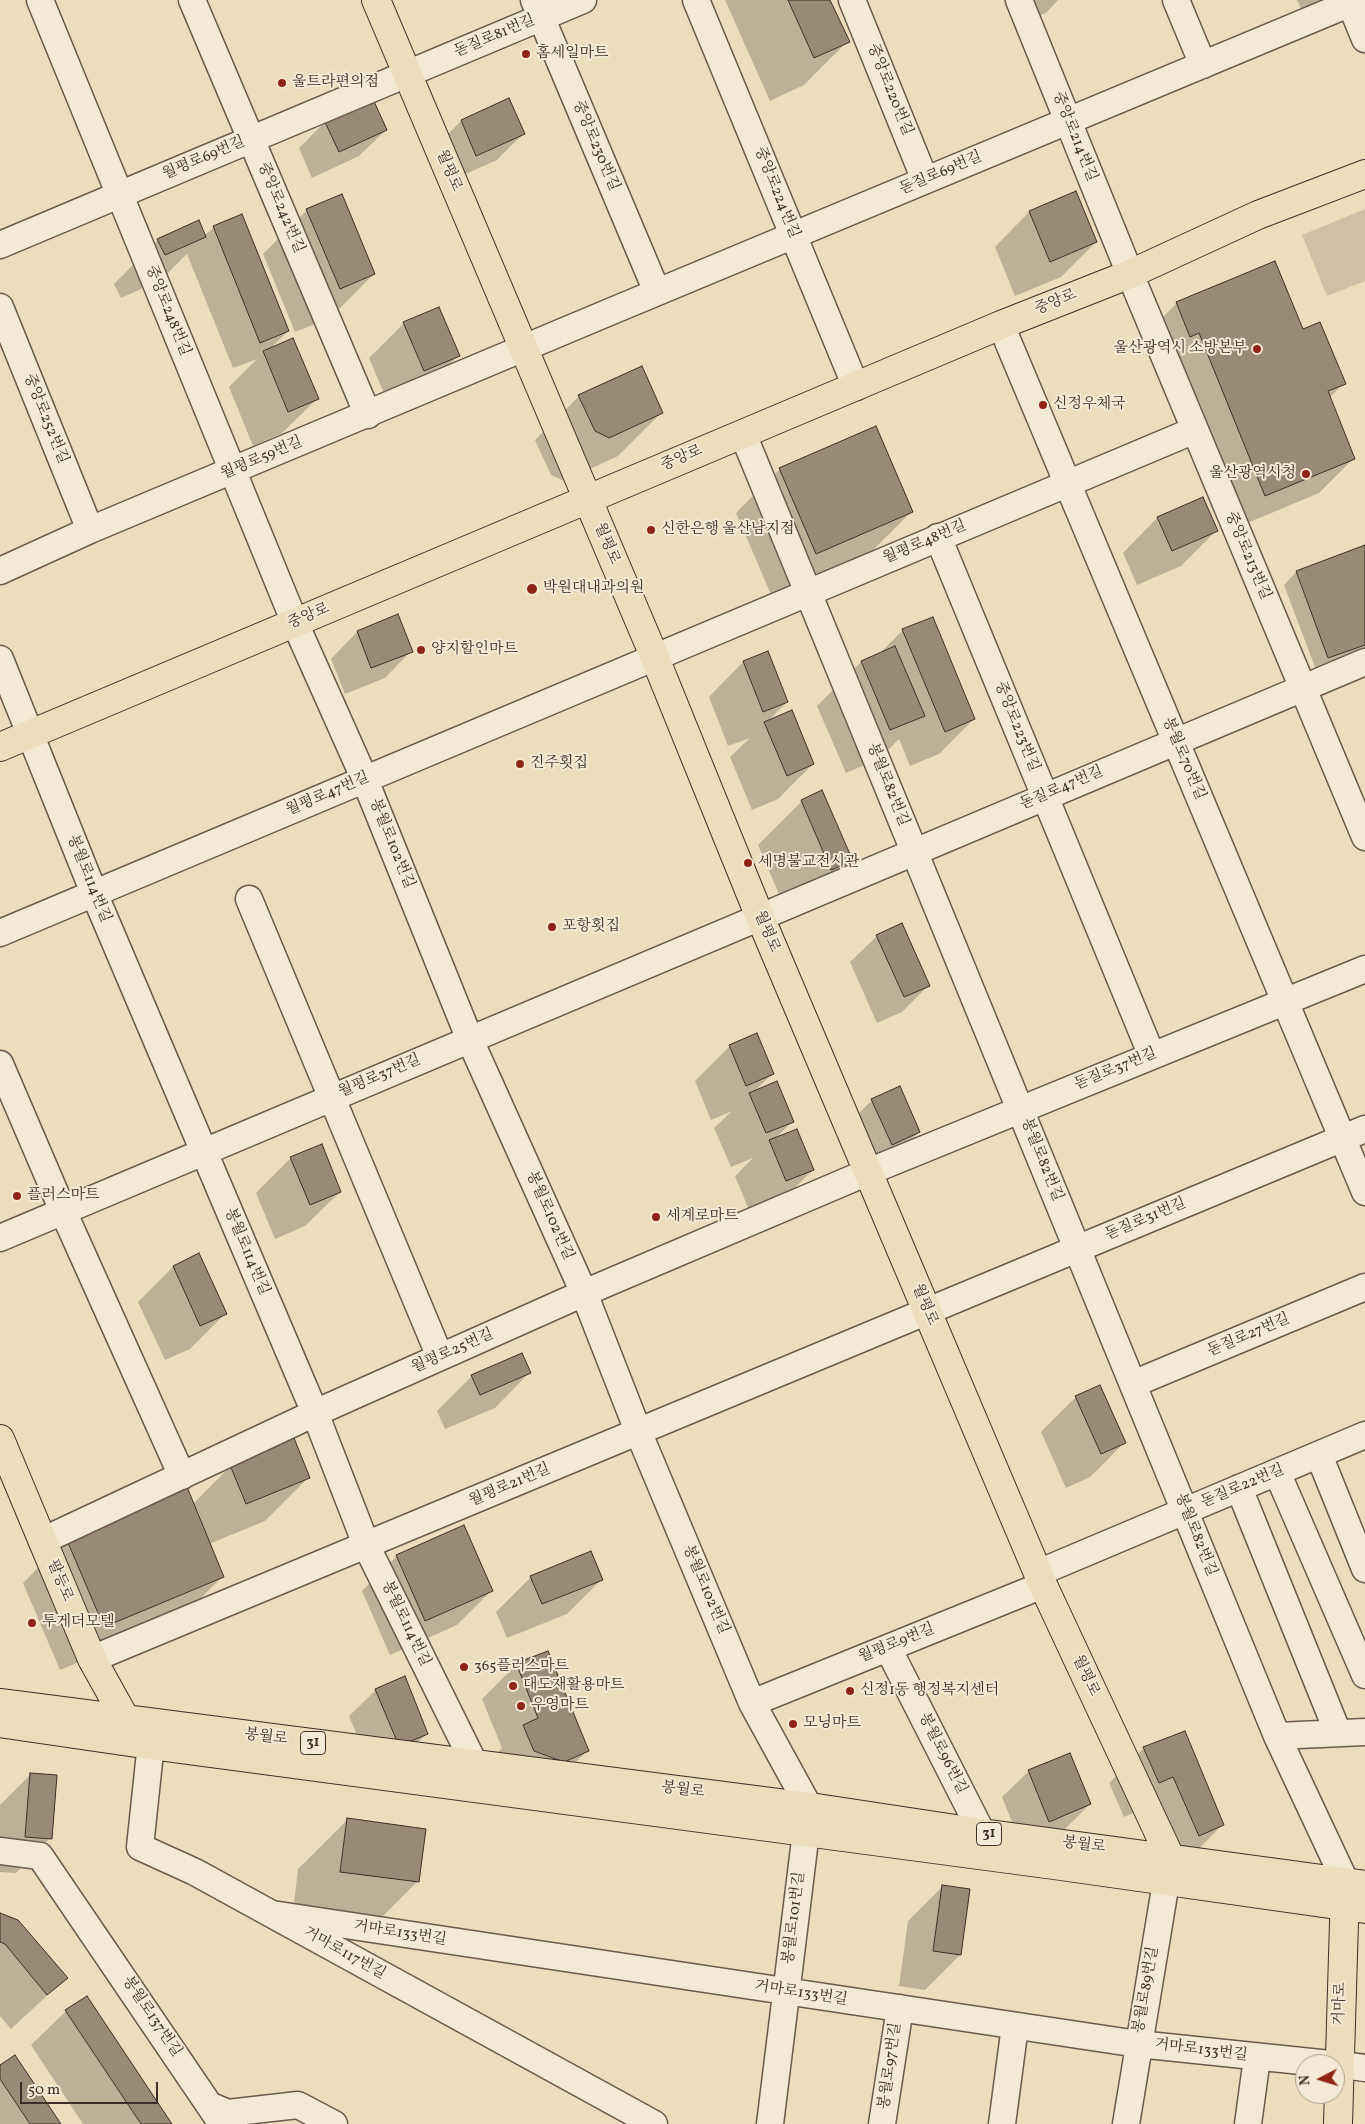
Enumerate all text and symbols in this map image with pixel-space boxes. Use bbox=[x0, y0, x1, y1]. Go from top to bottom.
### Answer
street label: 돋질로81번길 bbox=[452, 12, 538, 62]
street label: 중앙로220번길 bbox=[862, 41, 916, 139]
place label: 홈세일마트 bbox=[536, 45, 608, 63]
marker: 홈세일마트 bbox=[520, 48, 532, 60]
place label: 울트라편의점 bbox=[292, 74, 379, 92]
marker: 울트라편의점 bbox=[276, 77, 288, 89]
street label: 중앙로214번길 bbox=[1048, 89, 1100, 185]
street label: 중앙로230번길 bbox=[568, 98, 622, 194]
street label: 월평로69번길 bbox=[160, 134, 248, 184]
street label: 중앙로224번길 bbox=[749, 145, 803, 241]
street label: 월평로 bbox=[431, 147, 465, 195]
street label: 돋질로69번길 bbox=[897, 149, 985, 199]
street label: 중앙로242번길 bbox=[253, 160, 307, 256]
street label: 중앙로248번길 bbox=[141, 263, 193, 359]
street label: 중앙로 bbox=[1032, 287, 1080, 319]
place label: 울산광역시 소방본부 bbox=[1114, 340, 1247, 358]
marker: 울산광역시 소방본부 bbox=[1251, 343, 1263, 355]
street label: 중앙로252번길 bbox=[19, 371, 71, 467]
place label: 신정우체국 bbox=[1053, 396, 1125, 414]
marker: 신정우체국 bbox=[1037, 399, 1049, 411]
street label: 월평로59번길 bbox=[218, 434, 306, 484]
street label: 중앙로 bbox=[658, 442, 706, 476]
place label: 울산광역시청 bbox=[1209, 465, 1296, 483]
marker: 울산광역시청 bbox=[1300, 468, 1312, 480]
street label: 중앙로213번길 bbox=[1220, 509, 1274, 603]
street label: 월평로48번길 bbox=[881, 517, 969, 569]
street label: 월평로 bbox=[589, 520, 623, 568]
place label: 신한은행 울산남지점 bbox=[661, 521, 794, 539]
marker: 신한은행 울산남지점 bbox=[645, 524, 657, 536]
place label: 박원대내과의원 bbox=[543, 580, 644, 598]
marker: 박원대내과의원 bbox=[525, 582, 539, 596]
street label: 중앙로 bbox=[285, 600, 333, 634]
place label: 양지할인마트 bbox=[431, 641, 518, 659]
marker: 양지할인마트 bbox=[415, 644, 427, 656]
street label: 중앙로223번길 bbox=[990, 679, 1042, 775]
street label: 봉월로70번길 bbox=[1157, 715, 1209, 803]
street label: 봉월로82번길 bbox=[862, 741, 912, 829]
place label: 진주횟집 bbox=[530, 755, 588, 773]
marker: 진주횟집 bbox=[514, 758, 526, 770]
street label: 돋질로47번길 bbox=[1018, 763, 1106, 815]
street label: 월평로47번길 bbox=[284, 769, 372, 821]
street label: 봉월로102번길 bbox=[365, 796, 417, 892]
street label: 봉월로114번길 bbox=[62, 832, 114, 926]
place label: 세명불교전시관 bbox=[758, 854, 859, 872]
marker: 세명불교전시관 bbox=[742, 857, 754, 869]
street label: 월평로 bbox=[749, 908, 783, 956]
place label: 포항횟집 bbox=[562, 918, 620, 936]
marker: 포항횟집 bbox=[546, 921, 558, 933]
street label: 돋질로37번길 bbox=[1072, 1045, 1160, 1095]
street label: 월평로37번길 bbox=[336, 1052, 424, 1102]
street label: 봉월로82번길 bbox=[1016, 1116, 1066, 1204]
street label: 봉월로102번길 bbox=[521, 1169, 577, 1263]
place label: 플러스마트 bbox=[27, 1187, 99, 1205]
marker: 플러스마트 bbox=[11, 1190, 23, 1202]
street label: 돋질로31번길 bbox=[1103, 1195, 1189, 1245]
street label: 봉월로114번길 bbox=[220, 1206, 272, 1298]
place label: 세계로마트 bbox=[666, 1208, 738, 1226]
marker: 세계로마트 bbox=[650, 1211, 662, 1223]
street label: 월평로 bbox=[907, 1281, 941, 1329]
street label: 돋질로27번길 bbox=[1205, 1311, 1293, 1361]
street label: 월평로25번길 bbox=[409, 1326, 497, 1378]
street label: 월평로21번길 bbox=[467, 1461, 553, 1511]
street label: 돋질로22번길 bbox=[1199, 1461, 1287, 1513]
street label: 봉월로82번길 bbox=[1170, 1491, 1220, 1579]
street label: 봉월로102번길 bbox=[678, 1543, 732, 1637]
street label: 팔등로 bbox=[42, 1557, 76, 1605]
street label: 봉월로114번길 bbox=[377, 1578, 433, 1670]
place label: 투게더모텔 bbox=[42, 1614, 114, 1632]
marker: 투게더모텔 bbox=[26, 1617, 38, 1629]
street label: 월평로9번길 bbox=[856, 1621, 938, 1667]
street label: 월평로 bbox=[1068, 1652, 1102, 1700]
place label: 365플러스마트 bbox=[474, 1658, 569, 1676]
marker: 365플러스마트 bbox=[458, 1661, 470, 1673]
place label: 대도재활용마트 bbox=[523, 1677, 624, 1695]
marker: 대도재활용마트 bbox=[507, 1680, 519, 1692]
place label: 신정1동 행정복지센터 bbox=[860, 1682, 999, 1700]
marker: 신정1동 행정복지센터 bbox=[844, 1685, 856, 1697]
place label: 우영마트 bbox=[531, 1697, 589, 1715]
marker: 우영마트 bbox=[515, 1700, 527, 1712]
street label: 봉월로96번길 bbox=[914, 1711, 970, 1797]
place label: 모닝마트 bbox=[803, 1715, 861, 1733]
marker: 모닝마트 bbox=[787, 1718, 799, 1730]
street label: 봉월로 bbox=[243, 1726, 289, 1750]
road number: 31 bbox=[300, 1732, 326, 1755]
street label: 봉월로 bbox=[660, 1779, 706, 1803]
road number: 31 bbox=[976, 1822, 1002, 1846]
street label: 봉월로 bbox=[1061, 1834, 1107, 1858]
street label: 봉월로101번길 bbox=[780, 1871, 810, 1965]
street label: 거마로133번길 bbox=[352, 1918, 448, 1950]
street label: 거마로117번길 bbox=[300, 1924, 388, 1984]
street label: 봉월로89번길 bbox=[1131, 1945, 1163, 2035]
street label: 봉월로137번길 bbox=[117, 1973, 185, 2061]
street label: 거마로133번길 bbox=[753, 1978, 849, 2010]
street label: 거마로 bbox=[1331, 1982, 1351, 2026]
street label: 봉월로97번길 bbox=[876, 2021, 906, 2111]
street label: 거마로133번길 bbox=[1153, 2036, 1249, 2066]
north arrow bbox=[1295, 2054, 1345, 2104]
scale bar bbox=[22, 2072, 160, 2104]
text: N bbox=[1296, 2074, 1315, 2086]
text: 50 m bbox=[28, 2080, 60, 2101]

